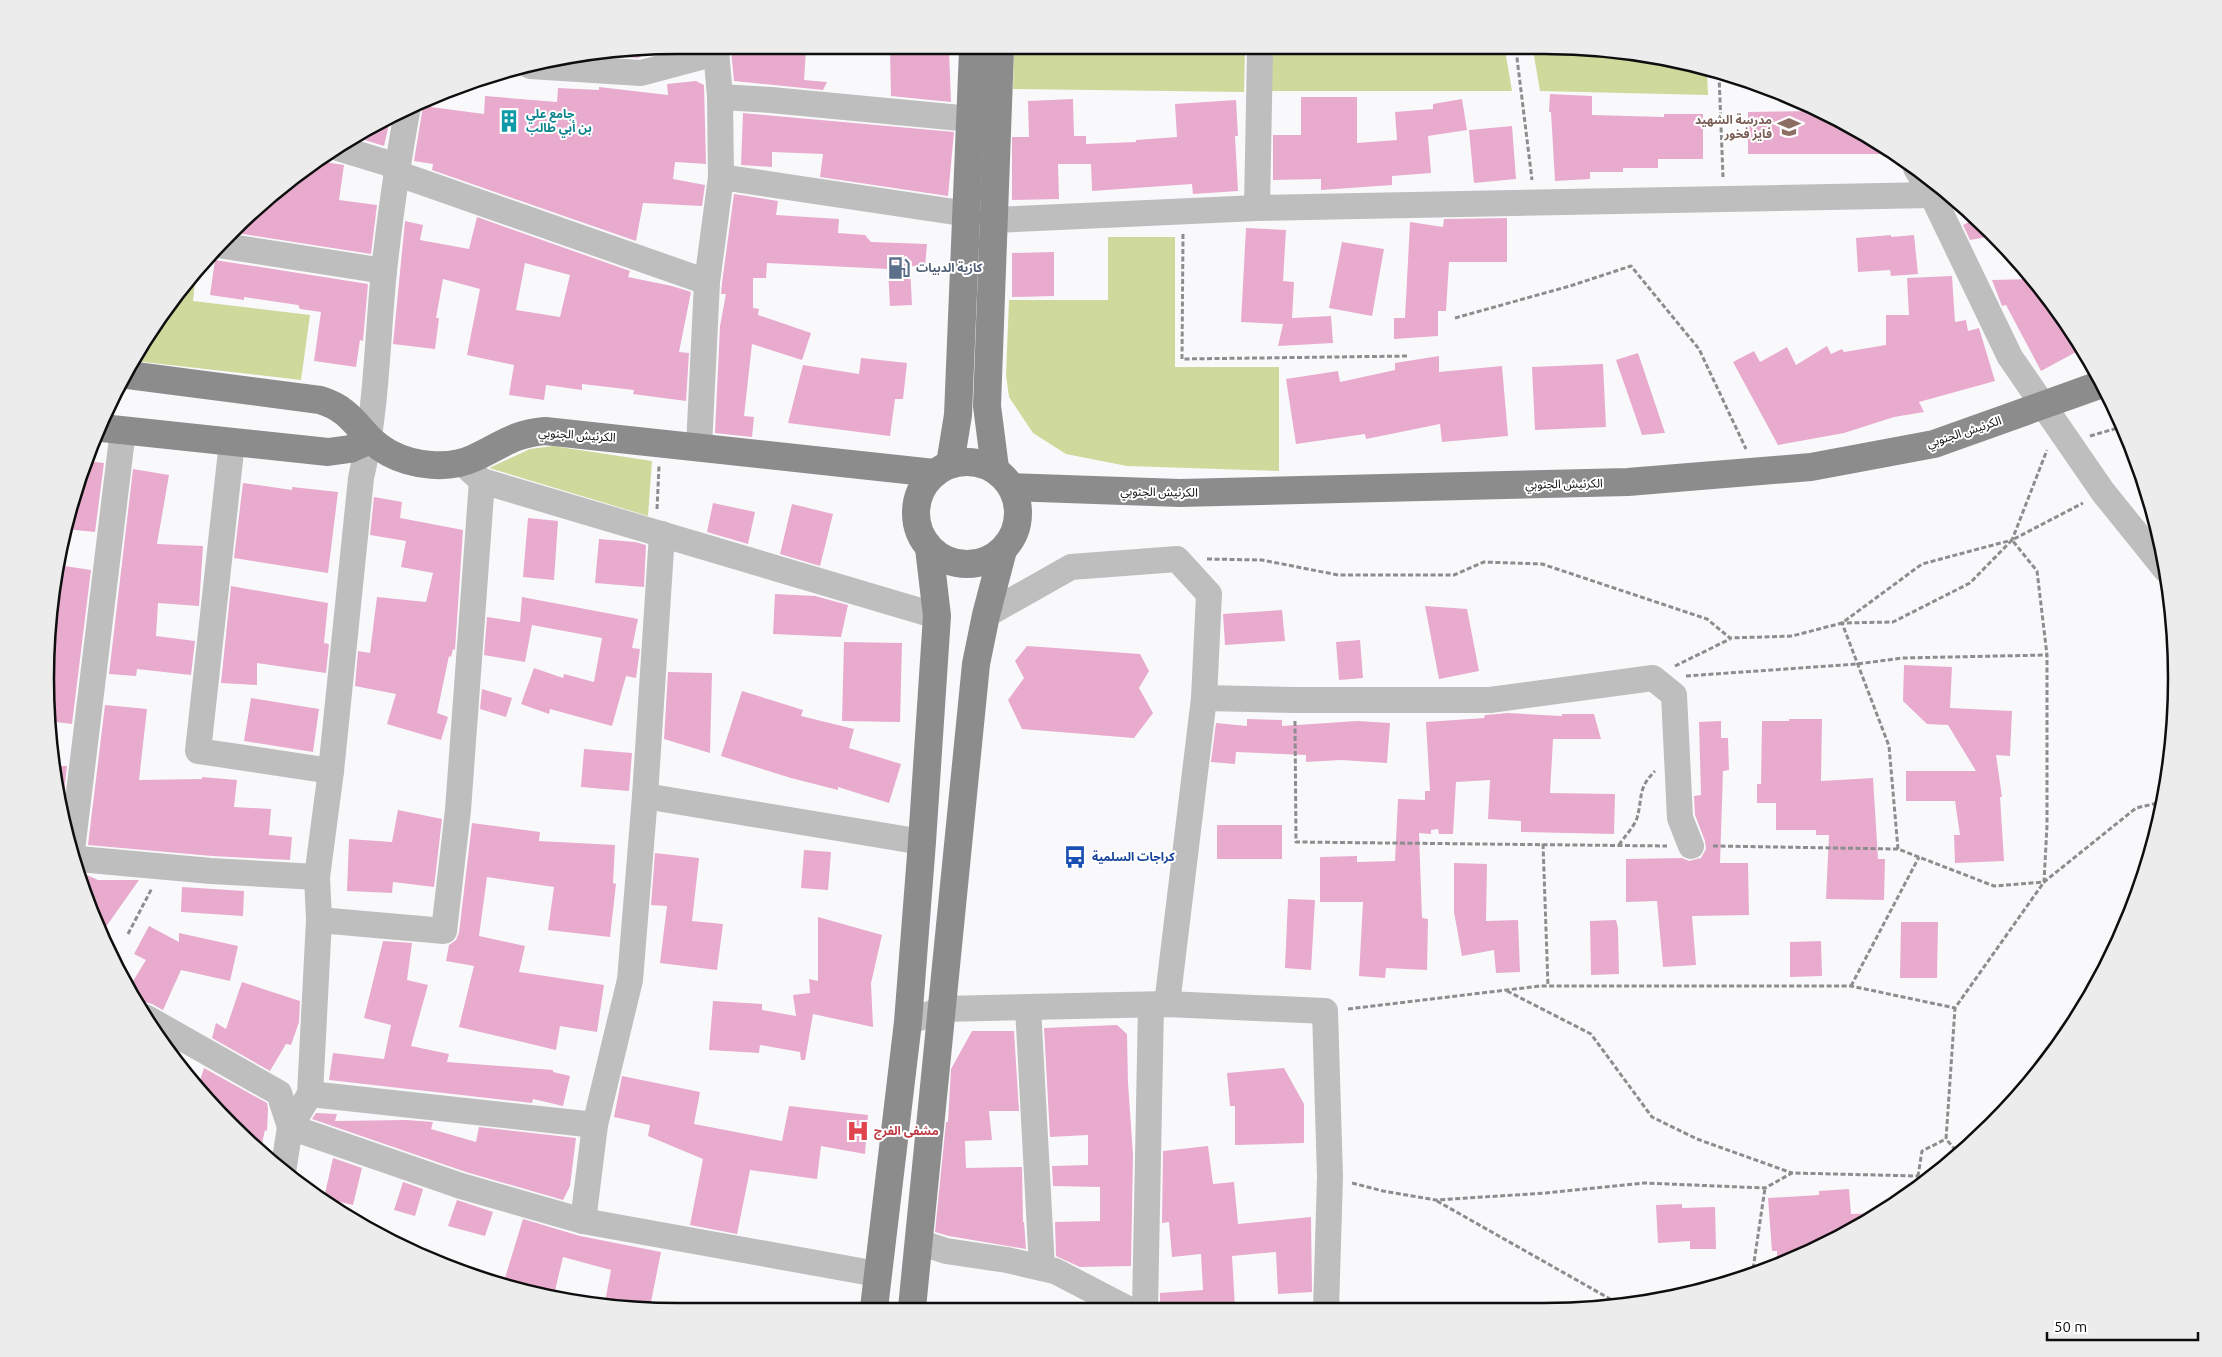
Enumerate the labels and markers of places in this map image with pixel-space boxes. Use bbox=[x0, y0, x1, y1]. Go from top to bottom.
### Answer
place label: جامع علي بن أبي طالب bbox=[526, 107, 592, 138]
building icon: جامع علي بن أبي طالب bbox=[496, 108, 522, 134]
place label: مدرسة الشهيد فايز فخور bbox=[1695, 113, 1772, 141]
school or university icon: مدرسة الشهيد فايز فخور bbox=[1776, 114, 1802, 140]
fuel station icon: كازية الدبيات bbox=[886, 255, 912, 281]
place label: كازية الدبيات bbox=[916, 261, 983, 275]
bus stop icon: كراجات السلمية bbox=[1062, 844, 1088, 870]
place label: كراجات السلمية bbox=[1092, 850, 1175, 864]
hospital icon: مشفى الفرج bbox=[845, 1118, 871, 1144]
place label: مشفى الفرج bbox=[874, 1124, 939, 1140]

